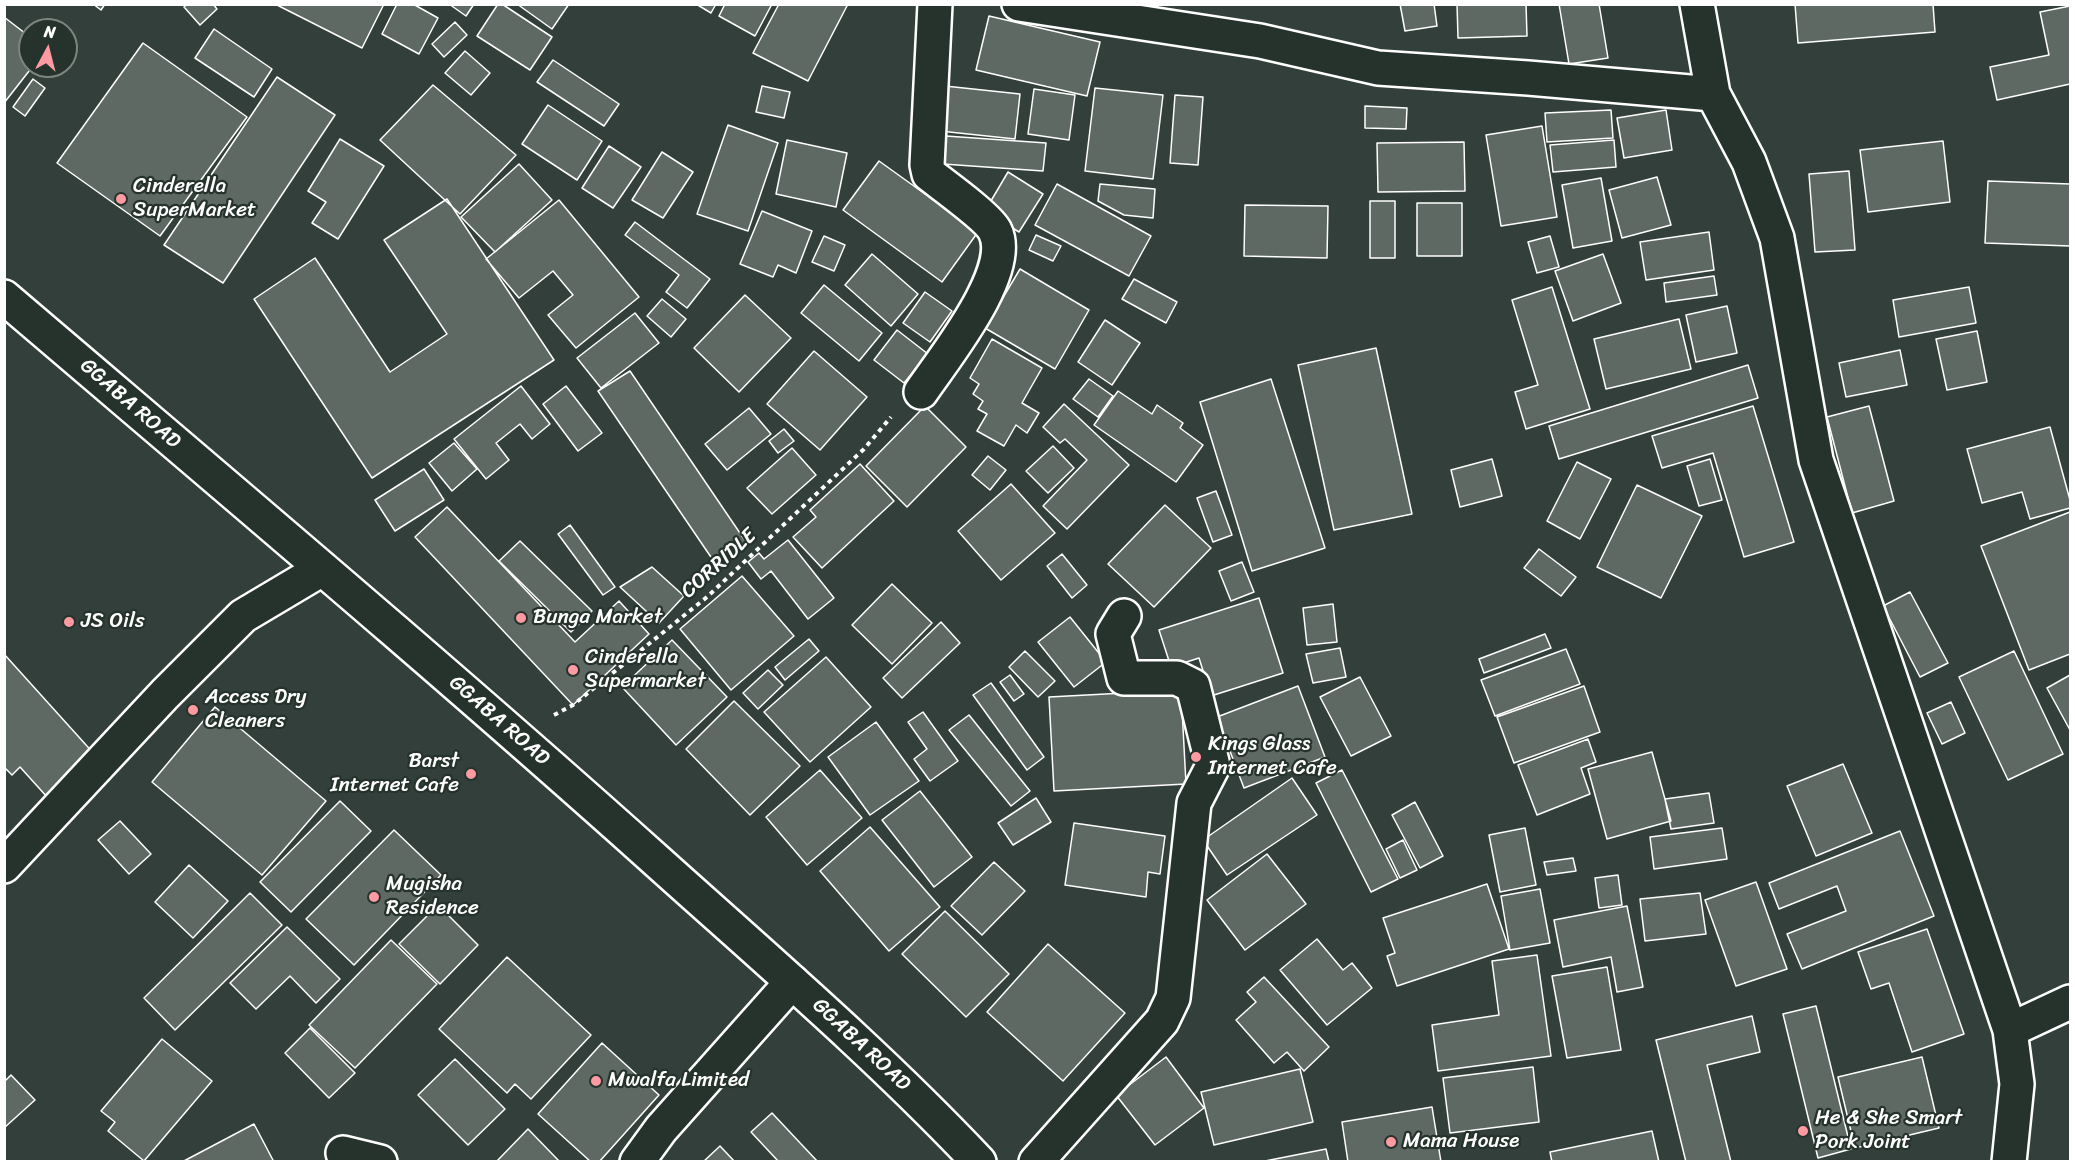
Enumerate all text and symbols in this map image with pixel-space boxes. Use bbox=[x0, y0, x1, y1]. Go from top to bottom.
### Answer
text: N bbox=[43, 17, 57, 47]
north arrow bbox=[18, 18, 78, 78]
place label: Cinderella SuperMarket bbox=[133, 174, 256, 224]
marker: Cinderella SuperMarket bbox=[114, 192, 128, 206]
street label: GGABA ROAD bbox=[75, 353, 185, 455]
street label: CORRIDLE bbox=[676, 524, 762, 604]
place label: Bunga Market bbox=[533, 605, 662, 631]
place label: JS Oils bbox=[81, 609, 145, 635]
marker: Bunga Market bbox=[514, 611, 528, 625]
marker: JS Oils bbox=[62, 615, 76, 629]
place label: Cinderella Supermarket bbox=[585, 645, 706, 695]
marker: Cinderella Supermarket bbox=[566, 663, 580, 677]
street label: GGABA ROAD bbox=[444, 670, 554, 772]
place label: Access Dry Cleaners bbox=[205, 685, 306, 735]
marker: Access Dry Cleaners bbox=[186, 703, 200, 717]
place label: Kings Glass Internet Cafe bbox=[1208, 732, 1337, 782]
place label: Barst Internet Cafe bbox=[330, 749, 459, 799]
marker: Kings Glass Internet Cafe bbox=[1189, 750, 1203, 764]
marker: Barst Internet Cafe bbox=[464, 767, 478, 781]
place label: Mugisha Residence bbox=[386, 872, 479, 922]
marker: Mugisha Residence bbox=[367, 890, 381, 904]
street label: GGABA ROAD bbox=[807, 993, 915, 1097]
place label: Mwalfa Limited bbox=[608, 1068, 749, 1094]
marker: Mwalfa Limited bbox=[589, 1074, 603, 1088]
place label: He & She Smart Pork Joint bbox=[1815, 1106, 1962, 1156]
marker: He & She Smart Pork Joint bbox=[1796, 1124, 1810, 1138]
place label: Mama House bbox=[1403, 1129, 1519, 1155]
marker: Mama House bbox=[1384, 1135, 1398, 1149]

